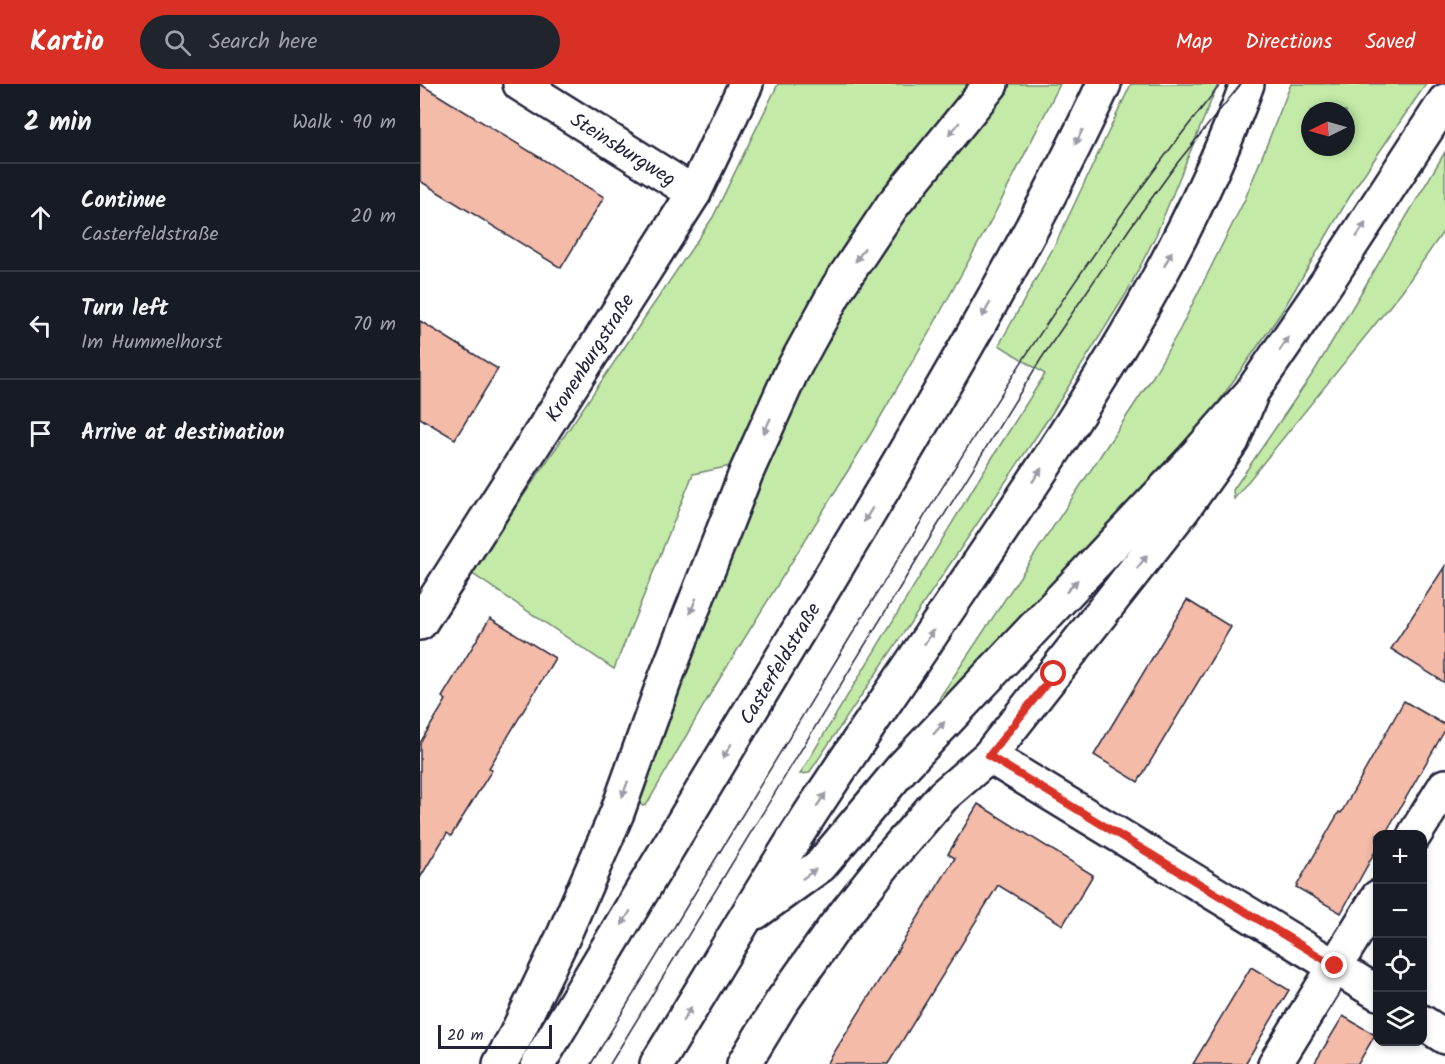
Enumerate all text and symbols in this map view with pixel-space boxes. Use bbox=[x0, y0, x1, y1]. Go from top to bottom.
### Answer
search box bbox=[140, 15, 560, 69]
text: Kartio bbox=[30, 20, 104, 65]
text: Search here bbox=[209, 25, 317, 60]
icon: search bbox=[161, 26, 194, 59]
text: Map bbox=[1176, 26, 1212, 59]
text: Directions bbox=[1245, 26, 1332, 59]
text: Saved bbox=[1365, 26, 1415, 59]
text: 2 min bbox=[24, 102, 92, 144]
north arrow bbox=[1301, 102, 1355, 156]
street label: Steinsburgweg bbox=[563, 105, 681, 196]
text: Walk · 90 m bbox=[292, 107, 396, 139]
one-way arrow bbox=[948, 121, 961, 136]
one-way arrow bbox=[1074, 128, 1083, 145]
text: Continue bbox=[81, 184, 166, 219]
icon: ahead bbox=[24, 201, 57, 234]
text: 20 m bbox=[350, 201, 396, 233]
text: Casterfeldstraße bbox=[81, 219, 219, 251]
one-way arrow bbox=[1355, 222, 1366, 238]
one-way arrow bbox=[854, 246, 866, 262]
one-way arrow bbox=[1163, 251, 1173, 268]
street label: Kronenburgstraße bbox=[538, 288, 644, 429]
text: Turn left bbox=[81, 292, 168, 327]
one-way arrow bbox=[981, 302, 991, 319]
icon: left bbox=[24, 309, 57, 342]
text: 70 m bbox=[353, 309, 396, 341]
text: Im Hummelhorst bbox=[81, 327, 223, 359]
one-way arrow bbox=[1278, 337, 1290, 353]
text: Arrive at destination bbox=[81, 416, 284, 451]
icon: arrive bbox=[24, 417, 57, 450]
one-way arrow bbox=[762, 417, 772, 435]
one-way arrow bbox=[1032, 467, 1043, 484]
one-way arrow bbox=[862, 507, 873, 523]
one-way arrow bbox=[1136, 554, 1148, 569]
one-way arrow bbox=[1065, 579, 1078, 594]
street label: Casterfeldstraße bbox=[732, 597, 830, 731]
one-way arrow bbox=[688, 598, 698, 616]
one-way arrow bbox=[923, 630, 935, 646]
route start bbox=[1040, 660, 1066, 686]
one-way arrow bbox=[932, 721, 945, 736]
one-way arrow bbox=[721, 743, 732, 759]
one-way arrow bbox=[620, 780, 630, 798]
one-way arrow bbox=[815, 791, 826, 808]
map controls bbox=[1373, 830, 1427, 1046]
button: + bbox=[1373, 830, 1427, 884]
one-way arrow bbox=[802, 868, 817, 880]
button: − bbox=[1373, 884, 1427, 938]
one-way arrow bbox=[620, 910, 631, 926]
button: locate bbox=[1373, 938, 1427, 992]
route end bbox=[1321, 952, 1347, 978]
button: layers bbox=[1373, 992, 1427, 1046]
one-way arrow bbox=[682, 1006, 693, 1022]
scale bar bbox=[438, 1022, 552, 1050]
text: 20 m bbox=[447, 1023, 483, 1048]

